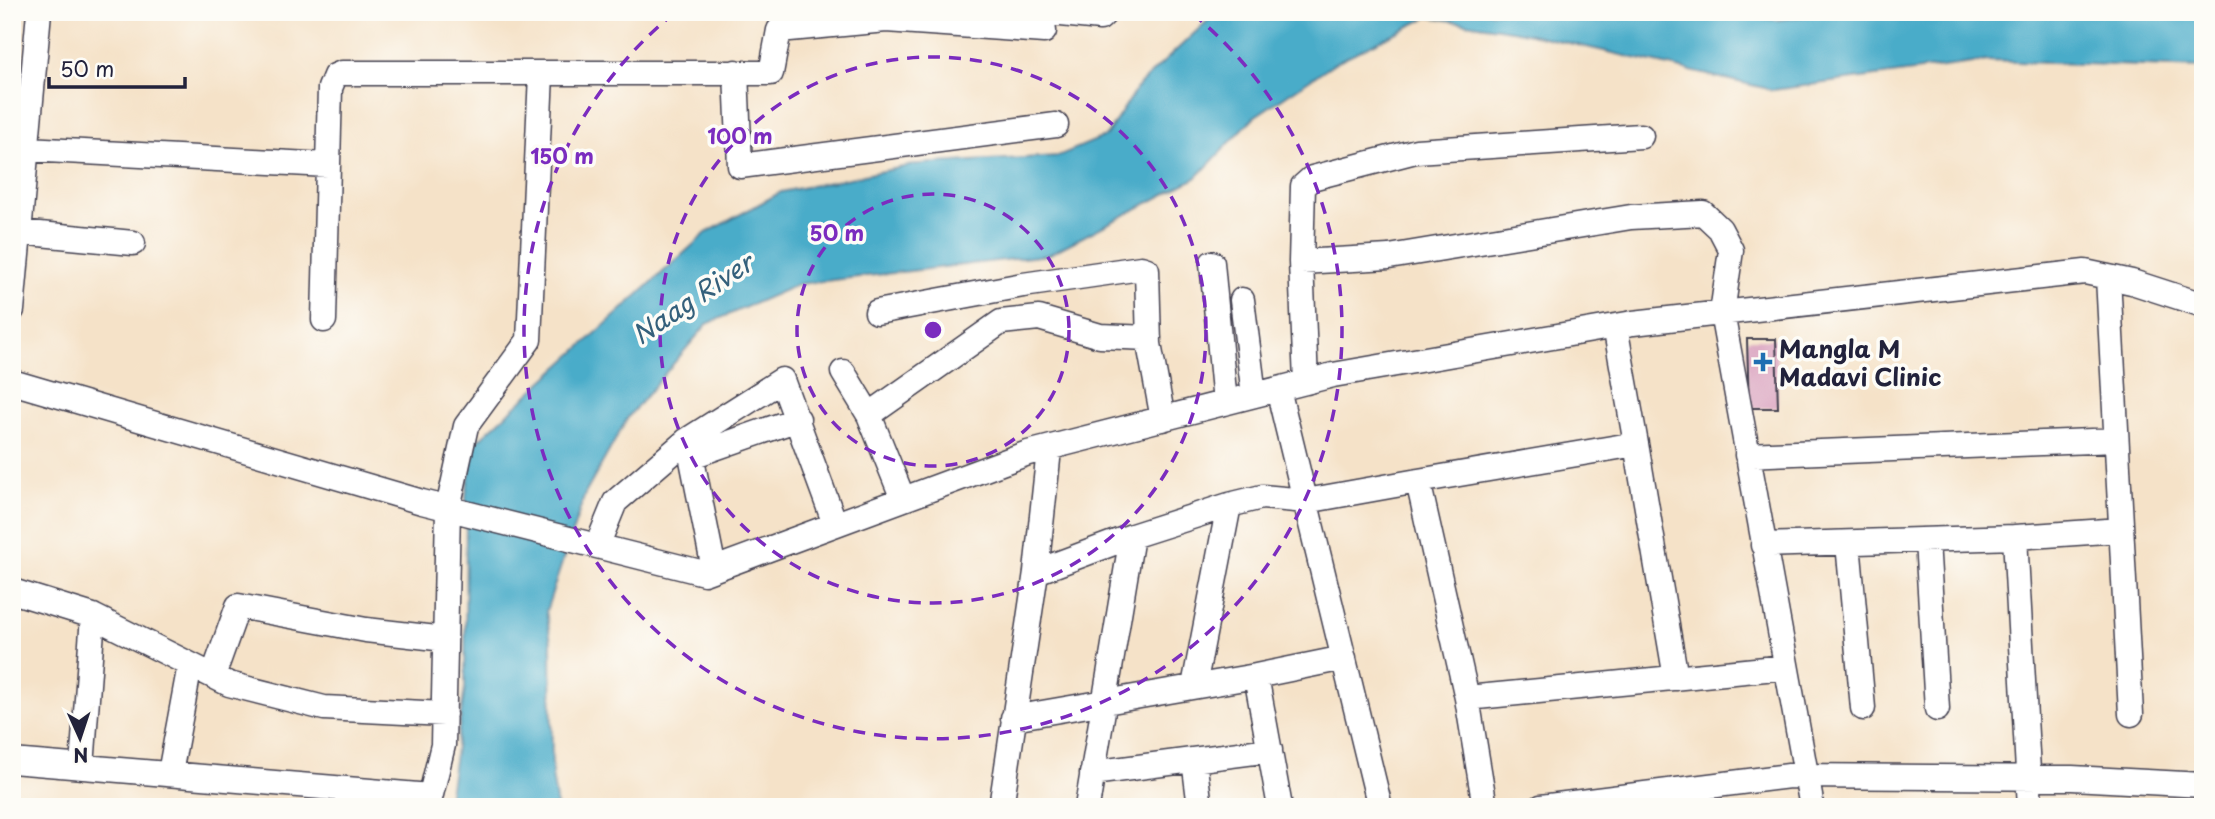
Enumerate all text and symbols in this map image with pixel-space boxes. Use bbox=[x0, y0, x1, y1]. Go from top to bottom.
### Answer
scale bar bbox=[49, 46, 186, 90]
text: 50 m bbox=[60, 52, 114, 84]
text: 100 m bbox=[707, 119, 773, 151]
text: 150 m bbox=[530, 139, 594, 171]
text: 50 m bbox=[810, 216, 864, 248]
water label: Naag River bbox=[624, 241, 763, 353]
centre of rings bbox=[921, 318, 945, 342]
place label: Mangla M Madavi Clinic bbox=[1779, 330, 1941, 394]
marker: Mangla M Madavi Clinic bbox=[1753, 352, 1773, 372]
north arrow bbox=[46, 704, 116, 774]
text: N bbox=[73, 742, 89, 770]

